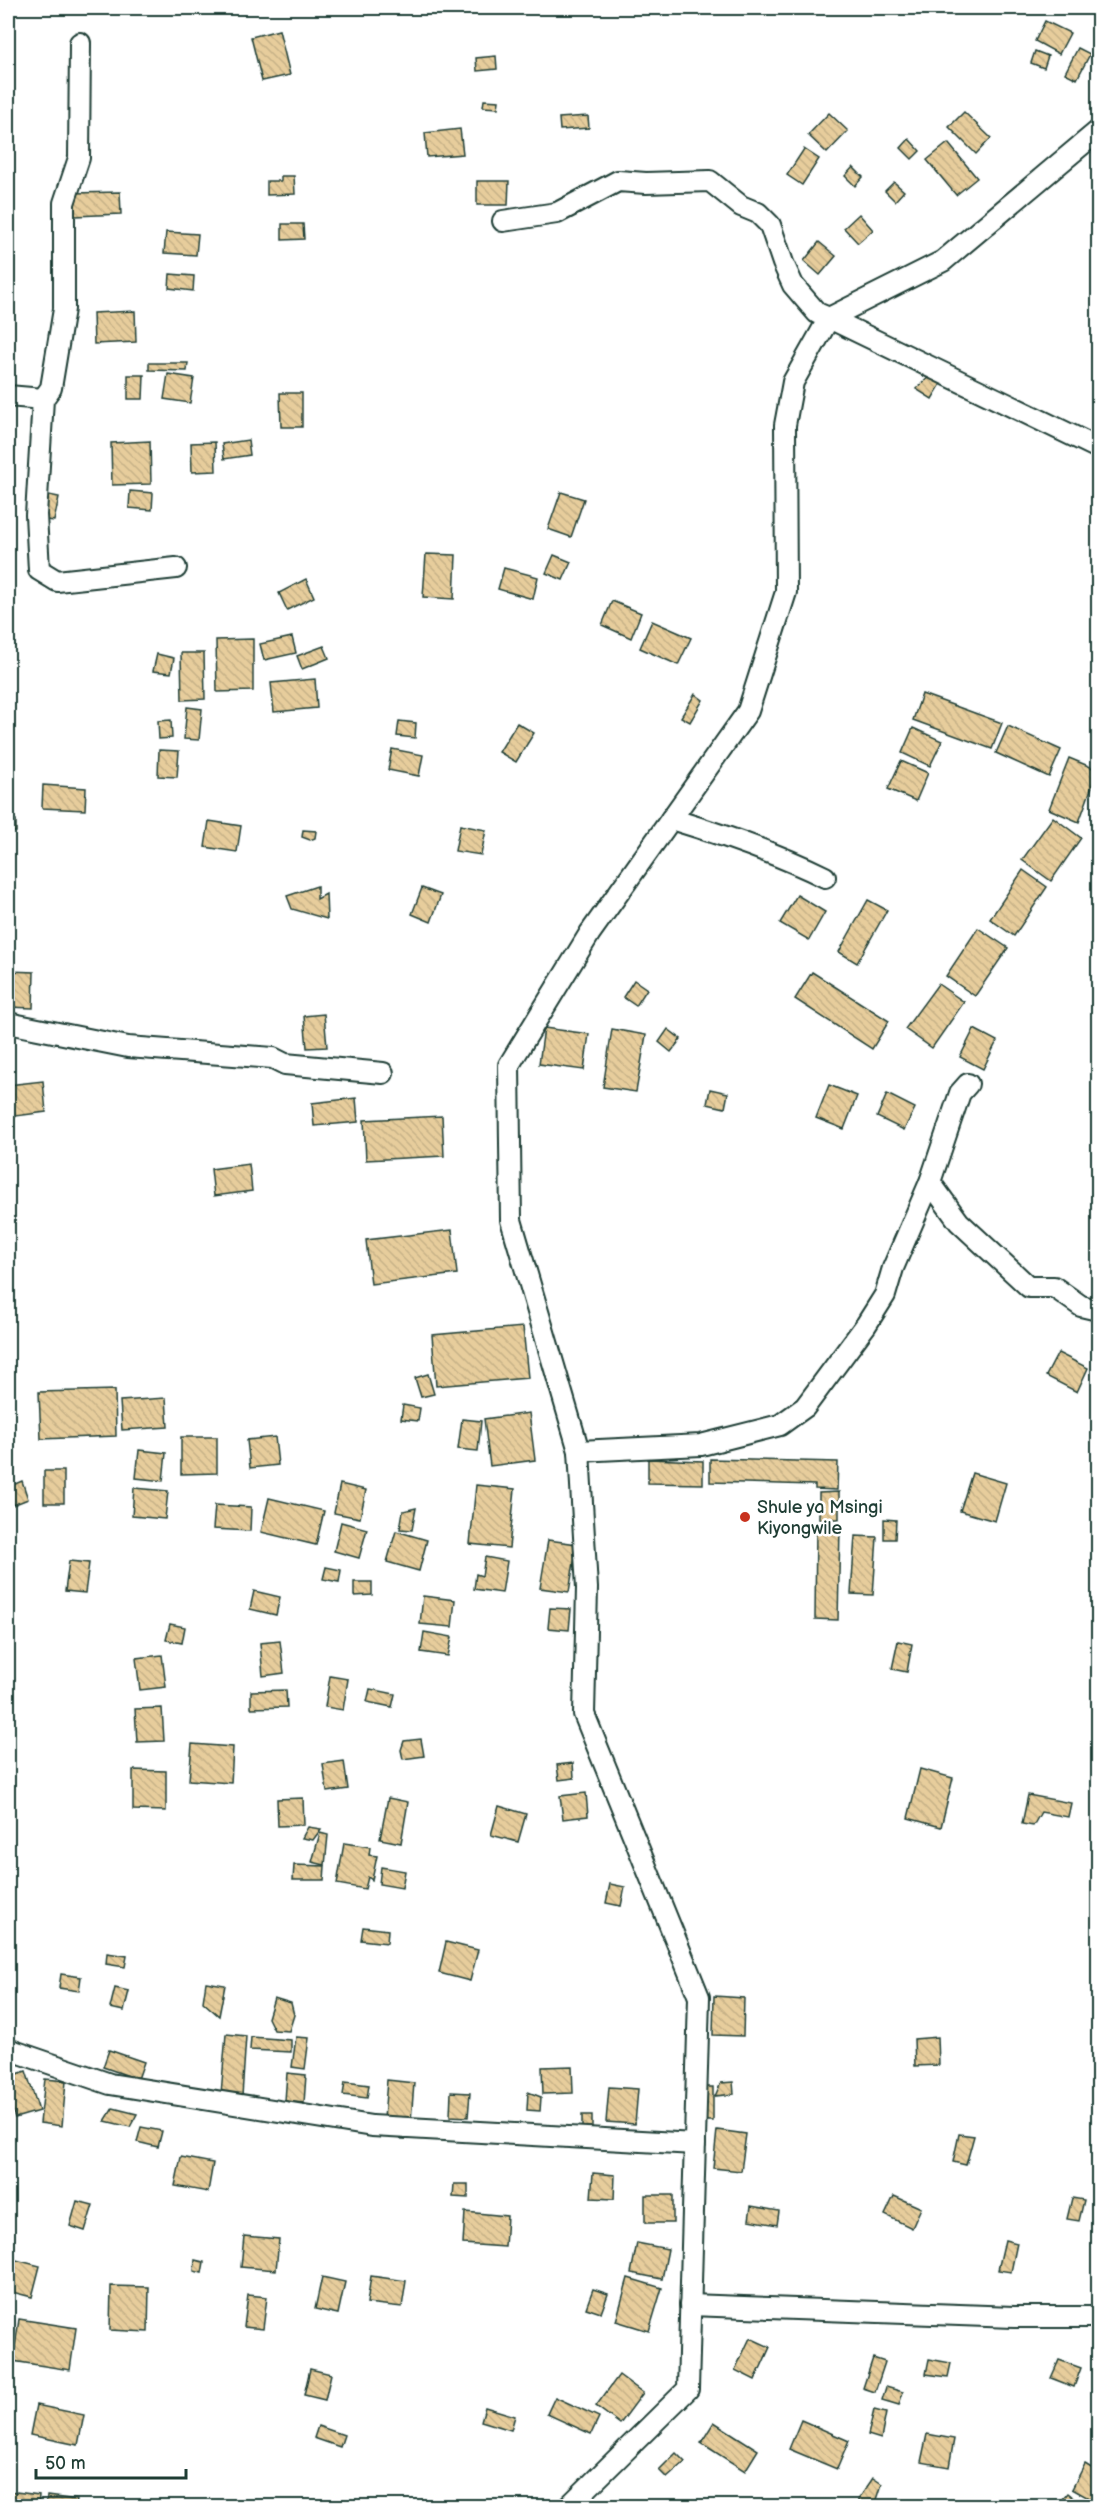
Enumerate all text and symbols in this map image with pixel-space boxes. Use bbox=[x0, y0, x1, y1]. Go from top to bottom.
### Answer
place label: Shule ya Msingi Kiyongwile bbox=[757, 1497, 883, 1539]
marker: Shule ya Msingi Kiyongwile bbox=[738, 1510, 752, 1524]
scale bar bbox=[36, 2442, 186, 2480]
text: 50 m bbox=[45, 2453, 86, 2474]

